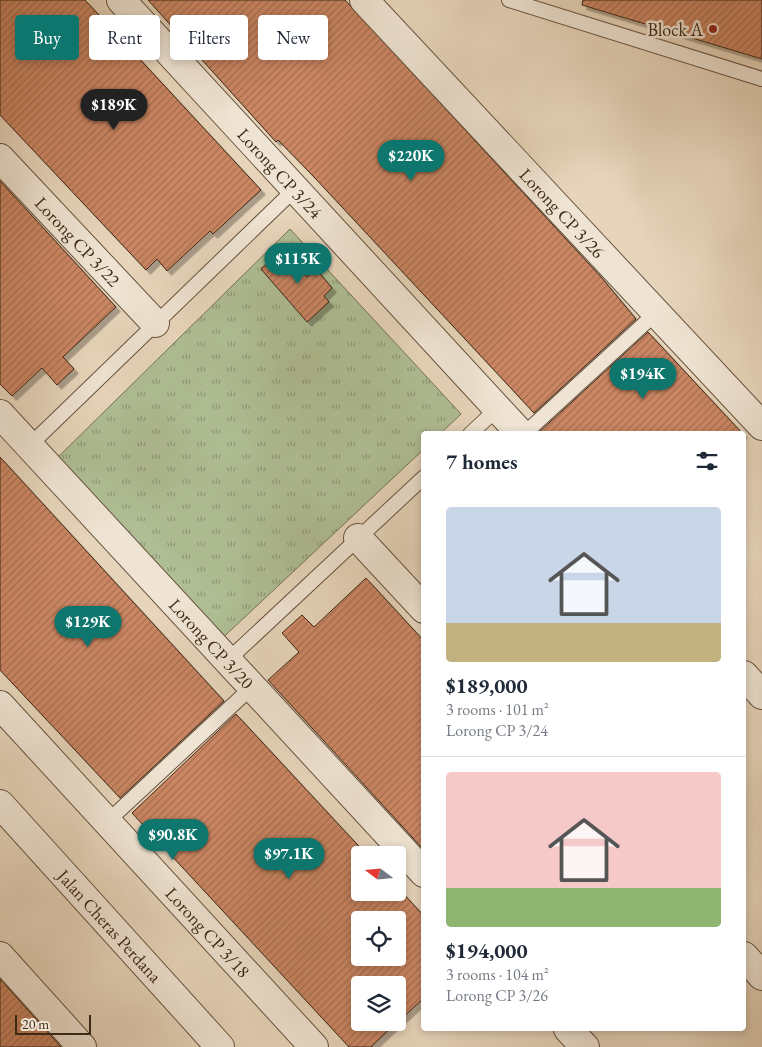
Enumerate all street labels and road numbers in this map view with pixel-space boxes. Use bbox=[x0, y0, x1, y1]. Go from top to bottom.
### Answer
street label: Lorong CP 3/24 bbox=[233, 123, 328, 223]
street label: Lorong CP 3/26 bbox=[515, 163, 610, 263]
street label: Lorong CP 3/22 bbox=[30, 191, 126, 291]
street label: Lorong CP 3/20 bbox=[164, 593, 259, 693]
street label: Jalan Cheras Perdana bbox=[52, 863, 168, 988]
street label: Lorong CP 3/18 bbox=[161, 882, 256, 982]

